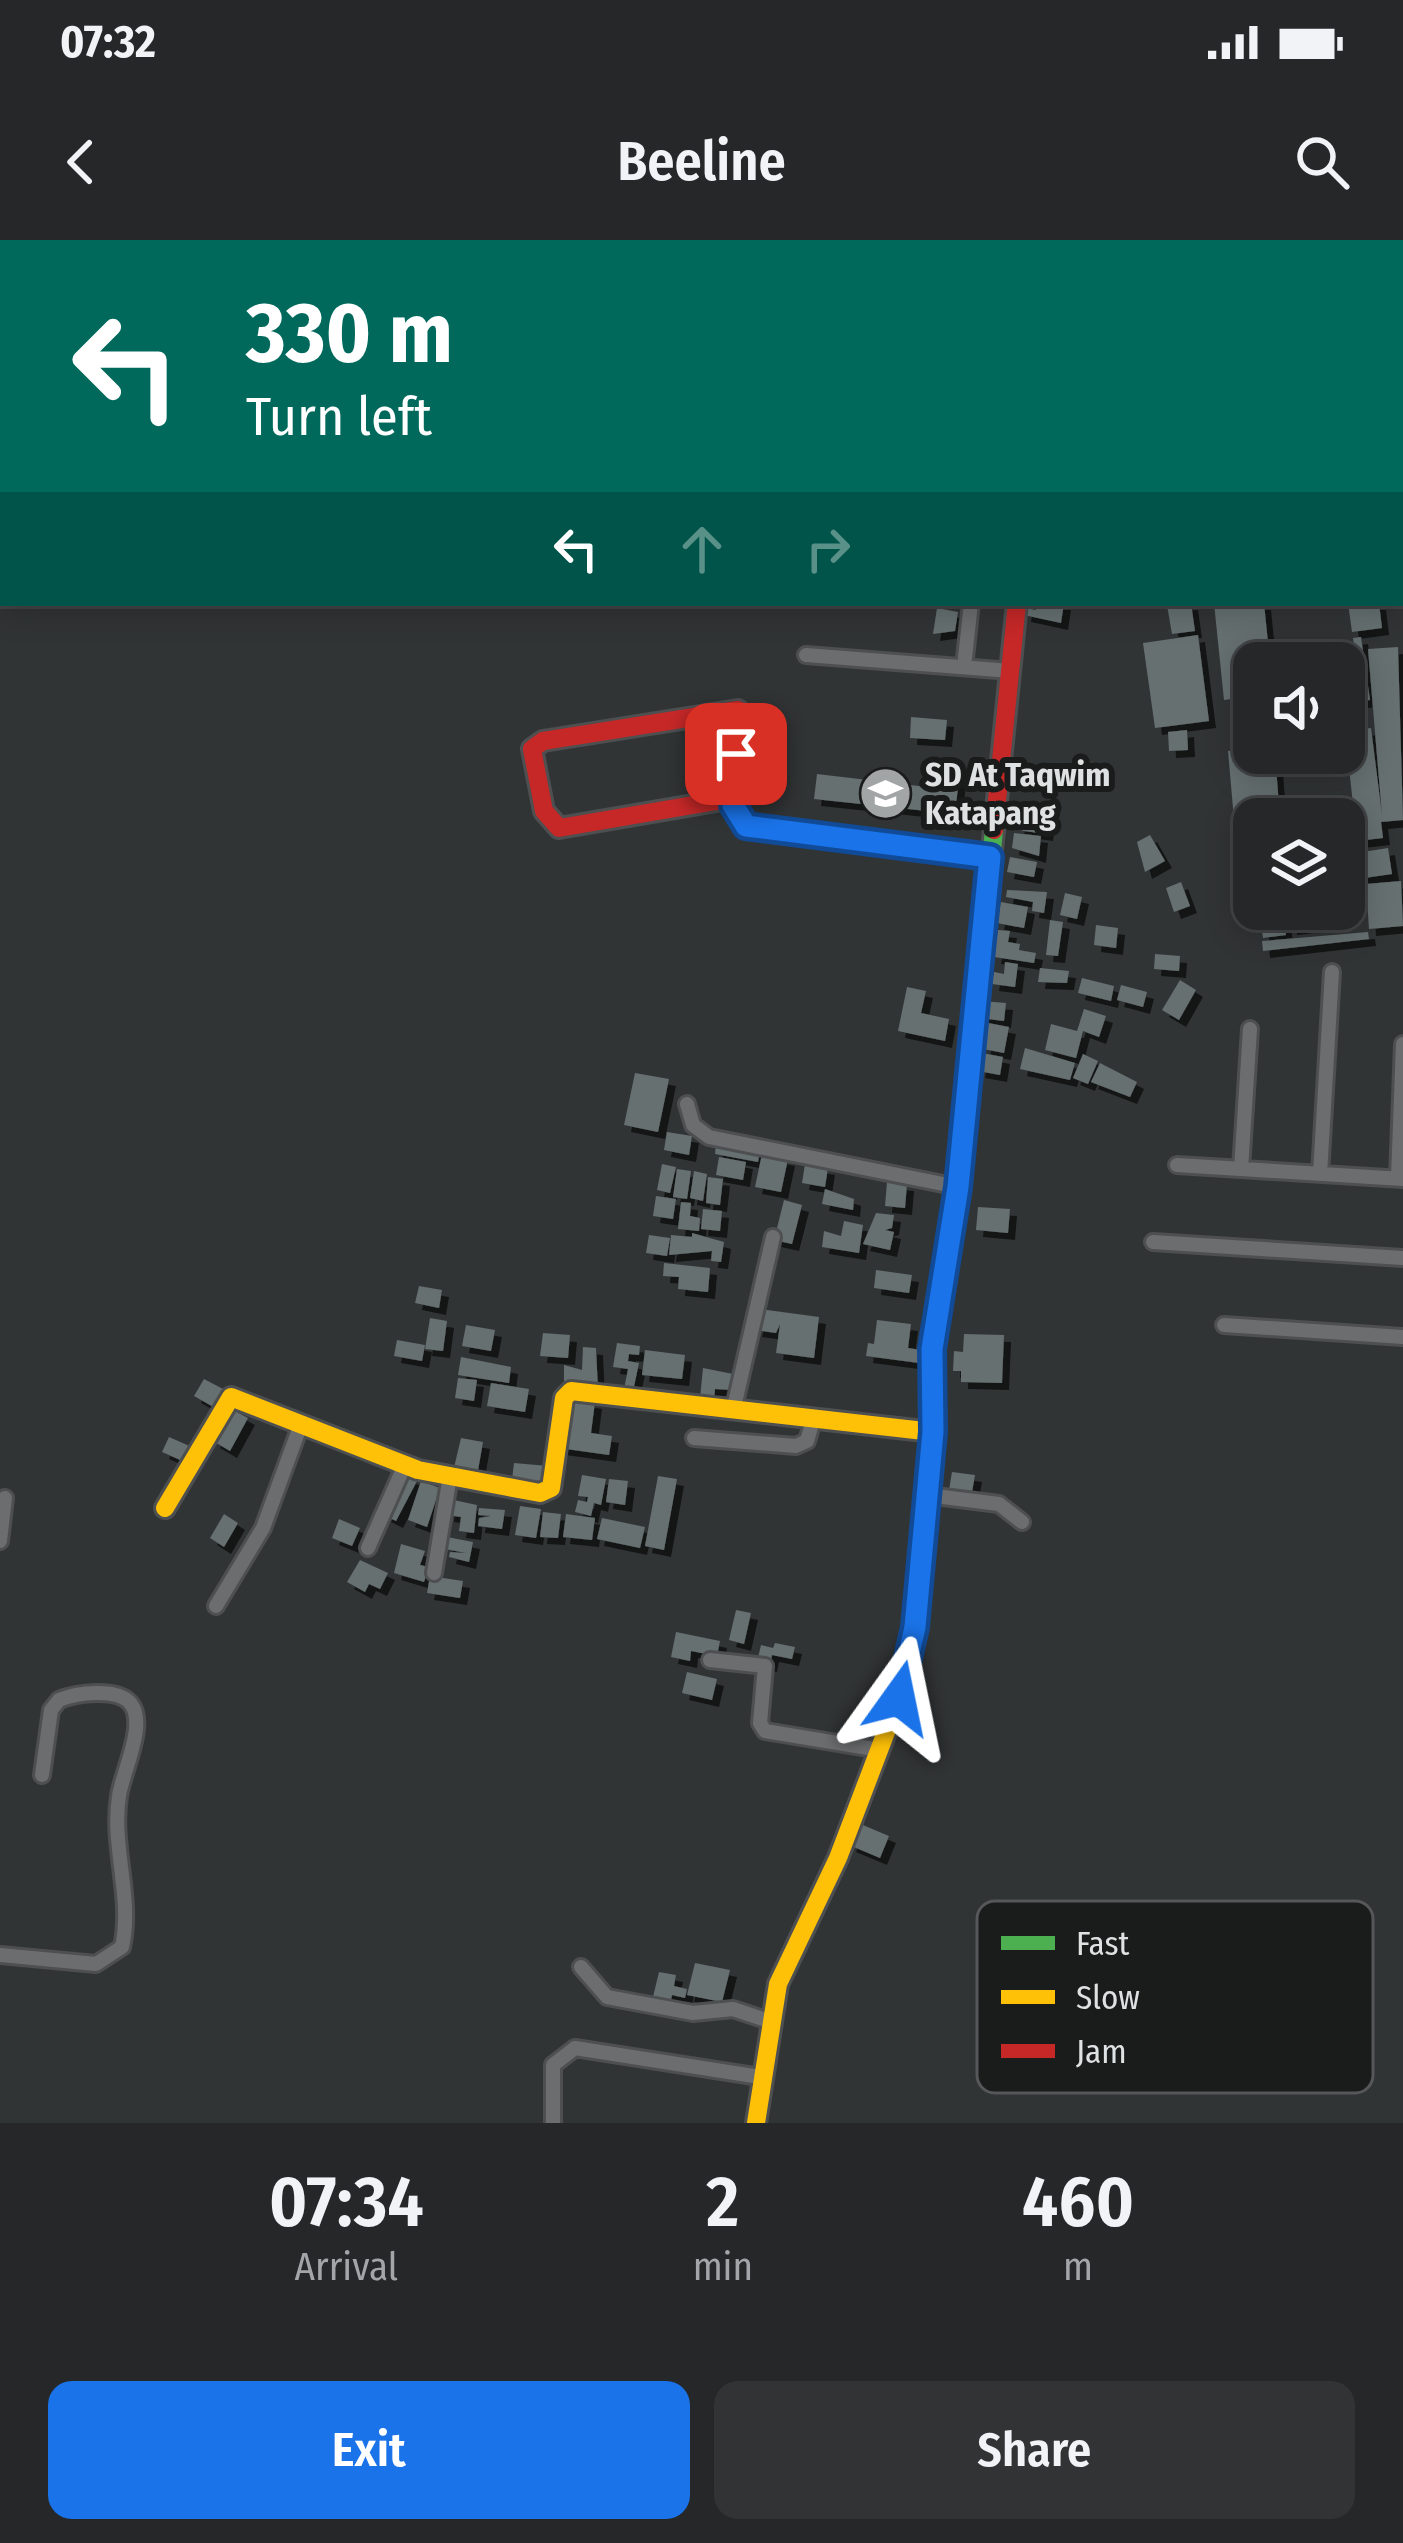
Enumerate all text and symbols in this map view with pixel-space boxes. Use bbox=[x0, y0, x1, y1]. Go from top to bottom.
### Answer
text: 07:32 bbox=[60, 15, 156, 69]
icon: back bbox=[48, 129, 114, 195]
icon: search bbox=[1289, 129, 1355, 195]
text: Beeline bbox=[617, 130, 786, 194]
text: 330 m bbox=[246, 283, 453, 384]
icon: left bbox=[48, 288, 204, 444]
text: Turn left bbox=[246, 385, 432, 449]
icon: left bbox=[543, 516, 609, 582]
icon: ahead bbox=[669, 516, 735, 582]
icon: right bbox=[795, 516, 861, 582]
map controls bbox=[1233, 642, 1365, 930]
button: sound bbox=[1233, 642, 1365, 774]
pin bbox=[685, 703, 787, 805]
icon: arrive bbox=[703, 721, 769, 787]
place label: SD At Taqwim Katapang bbox=[925, 755, 1110, 833]
school or university icon: SD At Taqwim Katapang bbox=[858, 765, 914, 821]
button: layers bbox=[1233, 798, 1365, 930]
position arrow bbox=[836, 1635, 962, 1761]
legend bbox=[977, 1901, 1373, 2093]
text: Fast bbox=[1076, 1924, 1130, 1964]
text: Slow bbox=[1076, 1978, 1140, 2018]
text: Jam bbox=[1076, 2032, 1127, 2072]
text: 07:34 bbox=[269, 2159, 424, 2245]
text: 2 bbox=[706, 2159, 739, 2245]
text: 460 bbox=[1022, 2159, 1134, 2245]
text: Arrival bbox=[295, 2244, 398, 2290]
text: min bbox=[693, 2244, 753, 2290]
text: m bbox=[1063, 2244, 1093, 2290]
button: Exit bbox=[48, 2381, 690, 2519]
button: Share bbox=[714, 2381, 1355, 2519]

